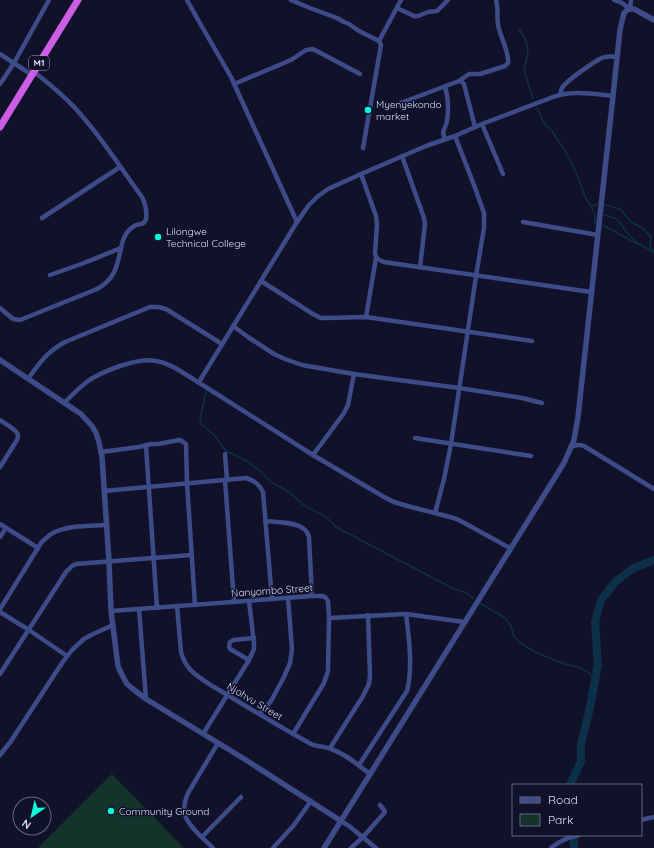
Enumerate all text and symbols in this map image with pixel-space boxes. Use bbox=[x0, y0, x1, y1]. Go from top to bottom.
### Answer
road number: M1 bbox=[29, 56, 49, 70]
place label: Myenyekondo market bbox=[376, 98, 442, 123]
marker: Myenyekondo market bbox=[363, 105, 373, 115]
place label: Lilongwe Technical College bbox=[166, 225, 246, 250]
marker: Lilongwe Technical College bbox=[153, 232, 163, 242]
street label: Nanyombo Street bbox=[231, 581, 314, 600]
street label: Njohvu Street bbox=[225, 680, 285, 723]
legend bbox=[512, 784, 642, 836]
text: Road bbox=[548, 792, 578, 807]
north arrow bbox=[12, 796, 52, 836]
place label: Community Ground bbox=[119, 805, 209, 818]
marker: Community Ground bbox=[106, 806, 116, 816]
text: Park bbox=[548, 812, 573, 827]
text: N bbox=[19, 816, 34, 832]

